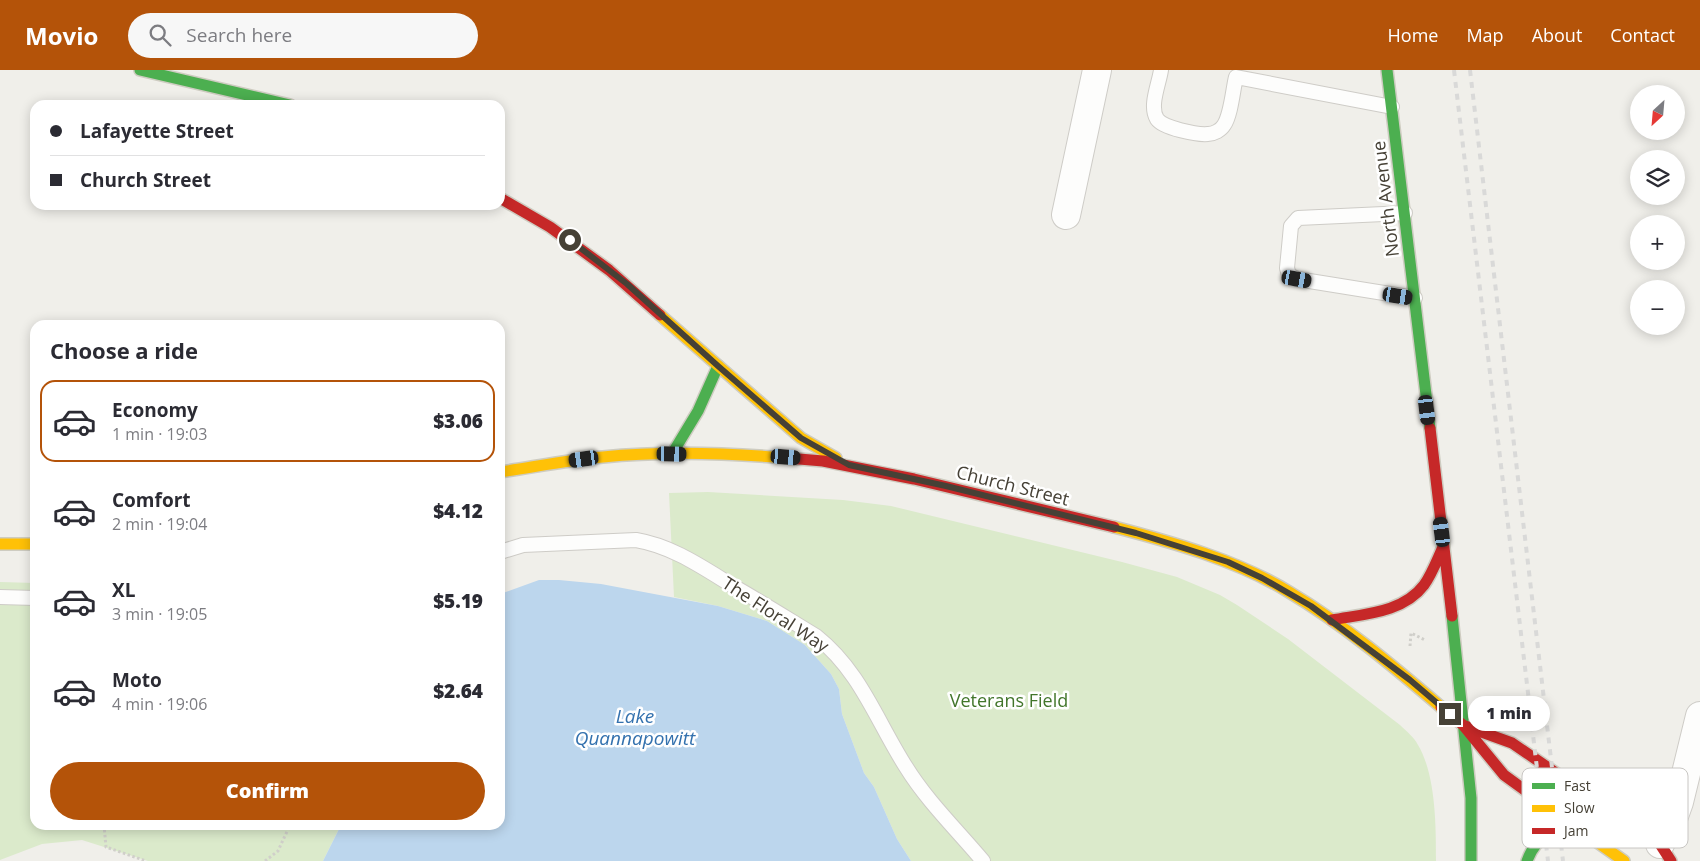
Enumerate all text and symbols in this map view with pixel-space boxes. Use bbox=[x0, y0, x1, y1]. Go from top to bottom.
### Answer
search box bbox=[128, 13, 478, 58]
text: Movio bbox=[25, 19, 98, 52]
icon: search bbox=[146, 21, 174, 49]
text: Search here bbox=[186, 22, 292, 48]
text: Home bbox=[1388, 23, 1438, 47]
text: Map bbox=[1466, 23, 1504, 47]
text: About bbox=[1532, 23, 1582, 47]
text: Contact bbox=[1610, 23, 1675, 47]
north arrow bbox=[1630, 85, 1685, 140]
map controls bbox=[1630, 85, 1685, 335]
text: Lafayette Street bbox=[80, 118, 234, 144]
street label: North Avenue bbox=[1366, 140, 1404, 258]
button: layers bbox=[1630, 150, 1685, 205]
text: Church Street bbox=[80, 167, 211, 193]
button: + bbox=[1630, 215, 1685, 270]
route start bbox=[559, 229, 581, 251]
car bbox=[1280, 269, 1313, 289]
button: − bbox=[1630, 280, 1685, 335]
car bbox=[1382, 286, 1413, 306]
text: Choose a ride bbox=[50, 335, 198, 365]
car bbox=[1417, 394, 1436, 426]
text: Economy bbox=[112, 397, 198, 423]
icon: car bbox=[52, 399, 97, 444]
text: $3.06 bbox=[433, 408, 483, 434]
text: 1 min · 19:03 bbox=[112, 423, 207, 445]
car bbox=[656, 446, 687, 462]
car bbox=[770, 448, 801, 466]
car bbox=[568, 449, 599, 469]
street label: Church Street bbox=[954, 459, 1072, 511]
text: Comfort bbox=[112, 487, 191, 513]
icon: car bbox=[52, 489, 97, 534]
text: $4.12 bbox=[433, 498, 483, 524]
text: 2 min · 19:04 bbox=[112, 513, 207, 535]
car bbox=[1432, 516, 1451, 548]
street label: The Floral Way bbox=[718, 571, 835, 658]
text: XL bbox=[112, 577, 135, 603]
icon: car bbox=[52, 579, 97, 624]
text: $5.19 bbox=[433, 588, 483, 614]
text: 3 min · 19:05 bbox=[112, 603, 207, 625]
text: Moto bbox=[112, 667, 162, 693]
icon: car bbox=[52, 669, 97, 714]
text: $2.64 bbox=[433, 678, 483, 704]
park label: Veterans Field bbox=[950, 688, 1068, 712]
text: 4 min · 19:06 bbox=[112, 693, 207, 715]
callout: 1 min bbox=[1468, 696, 1550, 732]
text: 1 min bbox=[1486, 702, 1532, 724]
water label: Lake Quannapowitt bbox=[575, 703, 696, 751]
route end bbox=[1439, 703, 1461, 725]
button: Confirm bbox=[50, 762, 485, 820]
legend bbox=[1522, 768, 1688, 848]
text: Fast bbox=[1564, 776, 1591, 795]
text: Slow bbox=[1564, 798, 1595, 817]
text: Jam bbox=[1562, 821, 1589, 840]

